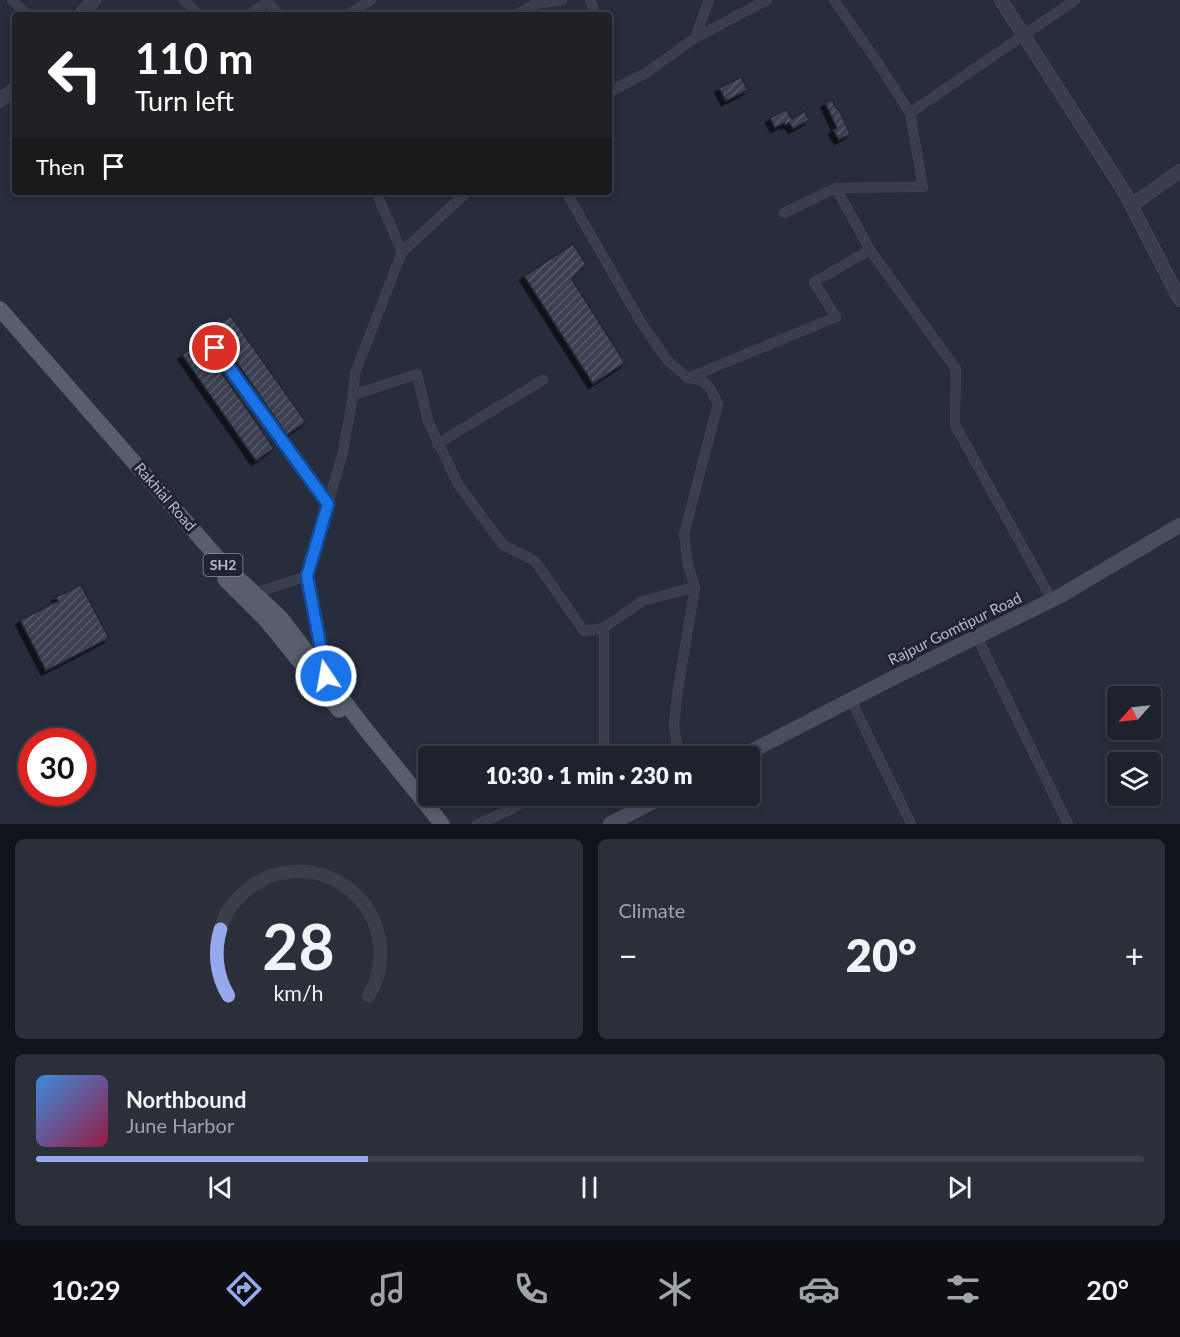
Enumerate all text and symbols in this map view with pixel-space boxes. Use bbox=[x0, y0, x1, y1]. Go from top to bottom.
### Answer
text: 110 m bbox=[135, 33, 253, 83]
icon: left bbox=[36, 36, 114, 114]
text: Turn left bbox=[135, 84, 234, 117]
icon: arrive bbox=[97, 150, 130, 183]
text: Then bbox=[36, 153, 85, 180]
pin bbox=[189, 322, 240, 373]
icon: arrive bbox=[198, 331, 231, 364]
street label: Rakhial Road bbox=[131, 459, 200, 534]
road number: SH2 bbox=[204, 554, 242, 576]
street label: Rajpur Gomtipur Road bbox=[885, 588, 1024, 668]
position arrow bbox=[294, 644, 358, 708]
north arrow bbox=[1107, 686, 1161, 740]
map controls bbox=[1107, 686, 1161, 806]
speed limit sign: 30 bbox=[18, 728, 96, 806]
button: layers bbox=[1107, 752, 1161, 806]
text: 10:30 · 1 min · 230 m bbox=[486, 762, 692, 789]
text: Climate bbox=[619, 898, 685, 922]
text: 28 bbox=[263, 908, 335, 983]
text: 20° bbox=[846, 928, 917, 982]
text: − bbox=[619, 935, 638, 975]
text: + bbox=[1125, 935, 1144, 975]
text: km/h bbox=[274, 980, 324, 1006]
text: Northbound bbox=[126, 1086, 246, 1113]
text: June Harbor bbox=[126, 1113, 234, 1137]
icon: previous bbox=[204, 1171, 237, 1204]
icon: pause bbox=[573, 1171, 606, 1204]
icon: next bbox=[943, 1171, 976, 1204]
icon: directions bbox=[223, 1268, 265, 1310]
icon: music bbox=[367, 1268, 409, 1310]
icon: phone bbox=[510, 1268, 552, 1310]
icon: climate bbox=[654, 1268, 696, 1310]
icon: car bbox=[798, 1268, 840, 1310]
icon: filters bbox=[942, 1268, 984, 1310]
text: 10:29 bbox=[51, 1273, 121, 1306]
text: 20° bbox=[1086, 1273, 1129, 1306]

